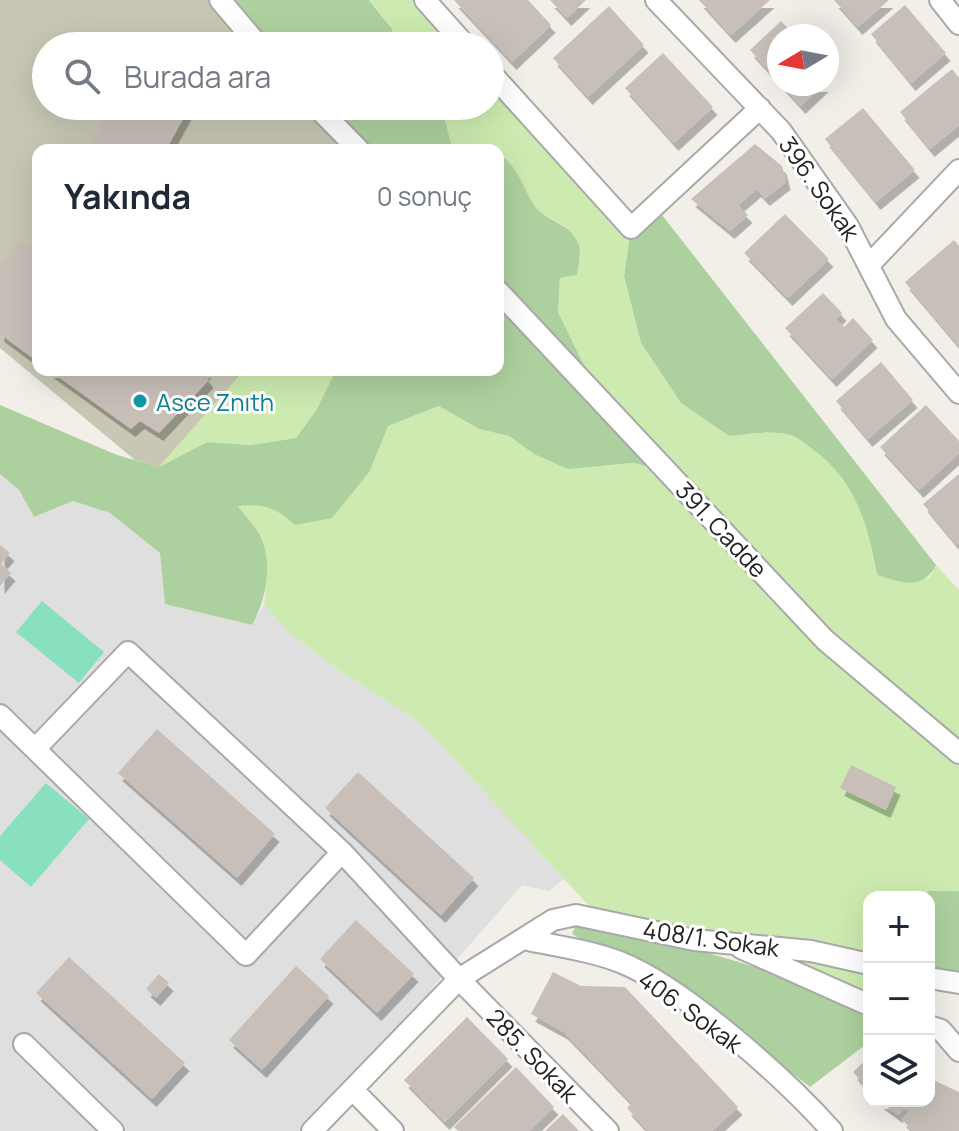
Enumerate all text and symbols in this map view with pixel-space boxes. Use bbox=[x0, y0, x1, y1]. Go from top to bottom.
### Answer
north arrow bbox=[767, 24, 839, 96]
search box bbox=[32, 32, 504, 120]
icon: search bbox=[60, 54, 104, 98]
text: Burada ara bbox=[124, 56, 271, 97]
street label: 396. Sokak bbox=[772, 129, 869, 248]
text: Yakında bbox=[64, 173, 191, 219]
text: 0 sonuç bbox=[377, 178, 472, 214]
place label: Asce Znıth bbox=[156, 385, 274, 418]
marker: Asce Znıth bbox=[131, 392, 149, 410]
street label: 391. Cadde bbox=[669, 474, 775, 584]
map controls bbox=[863, 891, 935, 1107]
button: + bbox=[863, 891, 935, 963]
street label: 408/1. Sokak bbox=[641, 912, 782, 964]
street label: 406. Sokak bbox=[632, 962, 750, 1060]
button: − bbox=[863, 963, 935, 1035]
street label: 285. Sokak bbox=[480, 1001, 587, 1110]
button: layers bbox=[863, 1035, 935, 1107]

